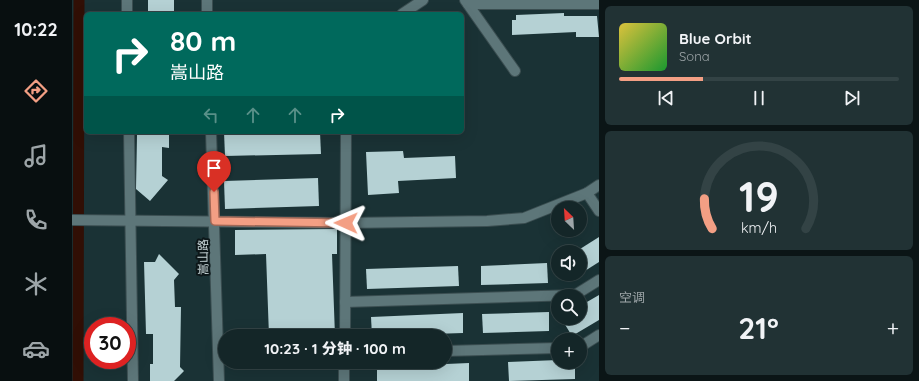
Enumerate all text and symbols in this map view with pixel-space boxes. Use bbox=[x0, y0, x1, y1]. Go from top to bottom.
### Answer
text: 10:22 bbox=[14, 18, 58, 41]
text: 80 m bbox=[170, 23, 236, 58]
icon: right bbox=[104, 28, 156, 80]
text: Blue Orbit bbox=[679, 29, 752, 48]
text: Sona bbox=[679, 48, 710, 64]
text: 嵩山路 bbox=[170, 61, 224, 84]
icon: directions bbox=[22, 77, 50, 105]
icon: previous bbox=[655, 87, 677, 109]
icon: pause bbox=[748, 87, 770, 109]
icon: next bbox=[841, 87, 863, 109]
icon: left bbox=[200, 104, 222, 126]
icon: ahead bbox=[242, 104, 264, 126]
icon: ahead bbox=[284, 104, 306, 126]
icon: right bbox=[326, 104, 348, 126]
icon: music bbox=[22, 142, 50, 170]
pin bbox=[197, 151, 231, 192]
icon: arrive bbox=[203, 157, 225, 179]
text: 19 bbox=[739, 169, 779, 221]
north arrow bbox=[551, 201, 587, 237]
map controls bbox=[551, 201, 587, 369]
position arrow bbox=[325, 202, 367, 244]
icon: phone bbox=[22, 206, 50, 234]
text: km/h bbox=[741, 218, 777, 236]
street label: 嵩山路 bbox=[195, 239, 211, 275]
button: sound bbox=[551, 245, 587, 281]
icon: climate bbox=[22, 270, 50, 298]
button: search bbox=[551, 289, 587, 325]
text: 空调 bbox=[619, 289, 645, 305]
text: 21° bbox=[738, 309, 779, 347]
text: − bbox=[619, 314, 630, 342]
text: + bbox=[887, 314, 899, 342]
speed limit sign: 30 bbox=[84, 317, 136, 369]
button: + bbox=[551, 333, 587, 369]
icon: car bbox=[22, 335, 50, 363]
text: 10:23 · 1 分钟 · 100 m bbox=[264, 339, 406, 358]

